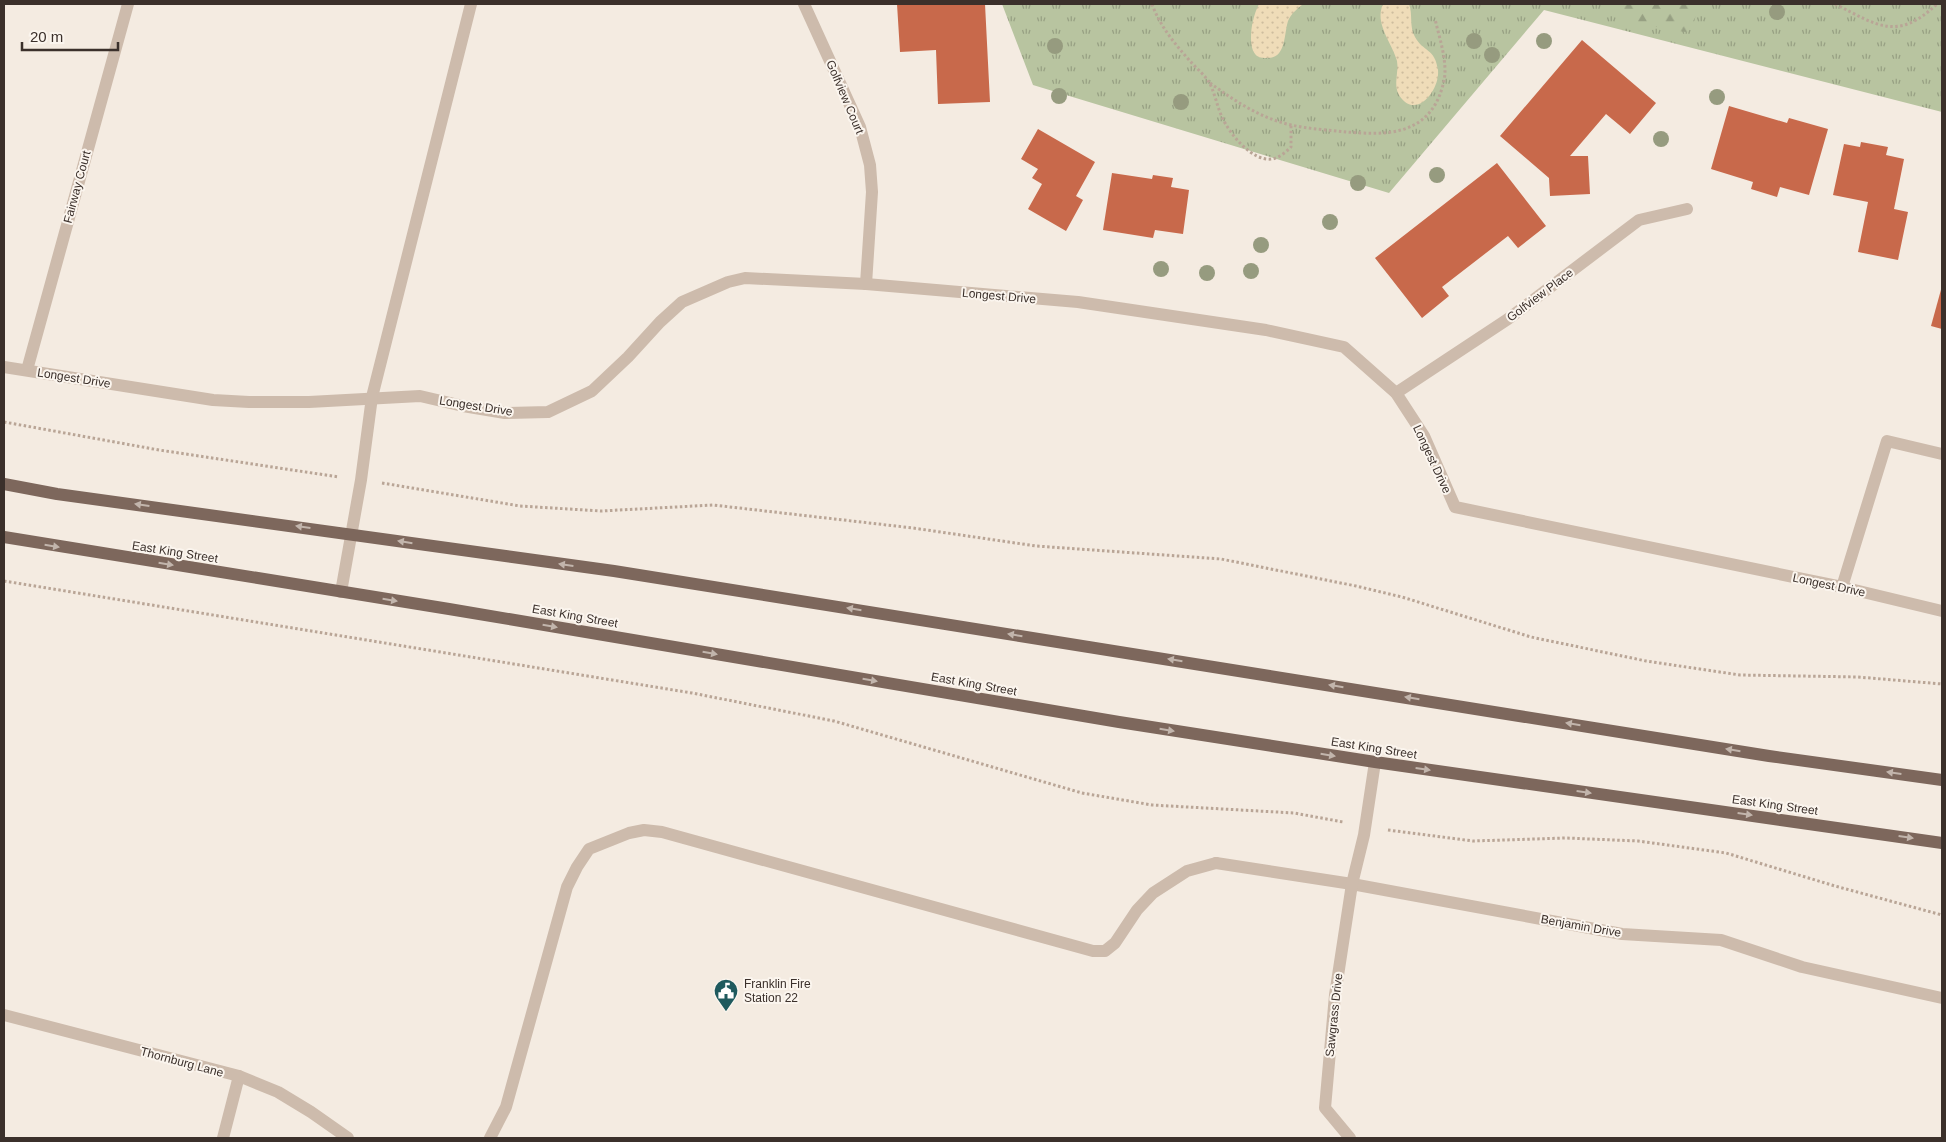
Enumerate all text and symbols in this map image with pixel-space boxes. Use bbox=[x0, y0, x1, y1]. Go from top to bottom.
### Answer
scale bar bbox=[22, 20, 119, 52]
text: 20 m bbox=[30, 28, 63, 45]
street label: Golfview Court bbox=[823, 58, 867, 137]
street label: Fairway Court bbox=[61, 148, 94, 225]
street label: Golfview Place bbox=[1504, 265, 1576, 324]
street label: Longest Drive bbox=[962, 286, 1037, 306]
street label: Longest Drive bbox=[36, 365, 112, 391]
street label: Longest Drive bbox=[438, 393, 514, 419]
street label: Longest Drive bbox=[1410, 422, 1454, 496]
one-way arrow bbox=[134, 501, 150, 509]
one-way arrow bbox=[295, 523, 311, 531]
street label: East King Street bbox=[131, 538, 220, 566]
one-way arrow bbox=[397, 538, 413, 546]
one-way arrow bbox=[44, 542, 60, 550]
one-way arrow bbox=[159, 561, 175, 569]
one-way arrow bbox=[558, 561, 574, 569]
street label: Longest Drive bbox=[1791, 570, 1867, 600]
one-way arrow bbox=[382, 596, 398, 604]
street label: East King Street bbox=[531, 602, 620, 631]
one-way arrow bbox=[846, 605, 862, 613]
one-way arrow bbox=[542, 623, 558, 631]
one-way arrow bbox=[1007, 630, 1023, 638]
one-way arrow bbox=[703, 650, 719, 658]
one-way arrow bbox=[1167, 656, 1183, 664]
street label: East King Street bbox=[930, 670, 1019, 699]
one-way arrow bbox=[863, 677, 879, 685]
one-way arrow bbox=[1328, 681, 1344, 689]
one-way arrow bbox=[1404, 693, 1420, 701]
one-way arrow bbox=[1564, 720, 1580, 728]
one-way arrow bbox=[1160, 726, 1176, 734]
street label: East King Street bbox=[1330, 734, 1419, 762]
one-way arrow bbox=[1725, 746, 1741, 754]
one-way arrow bbox=[1320, 751, 1336, 759]
one-way arrow bbox=[1416, 765, 1432, 773]
one-way arrow bbox=[1886, 769, 1902, 777]
one-way arrow bbox=[1577, 788, 1593, 796]
street label: East King Street bbox=[1731, 792, 1820, 818]
one-way arrow bbox=[1737, 810, 1753, 818]
one-way arrow bbox=[1898, 834, 1914, 842]
street label: Benjamin Drive bbox=[1540, 912, 1623, 940]
street label: Sawgrass Drive bbox=[1323, 972, 1345, 1058]
place label: Franklin Fire Station 22 bbox=[744, 977, 811, 1005]
public building icon: Franklin Fire Station 22 bbox=[713, 978, 739, 1012]
street label: Thornburg Lane bbox=[139, 1044, 225, 1080]

